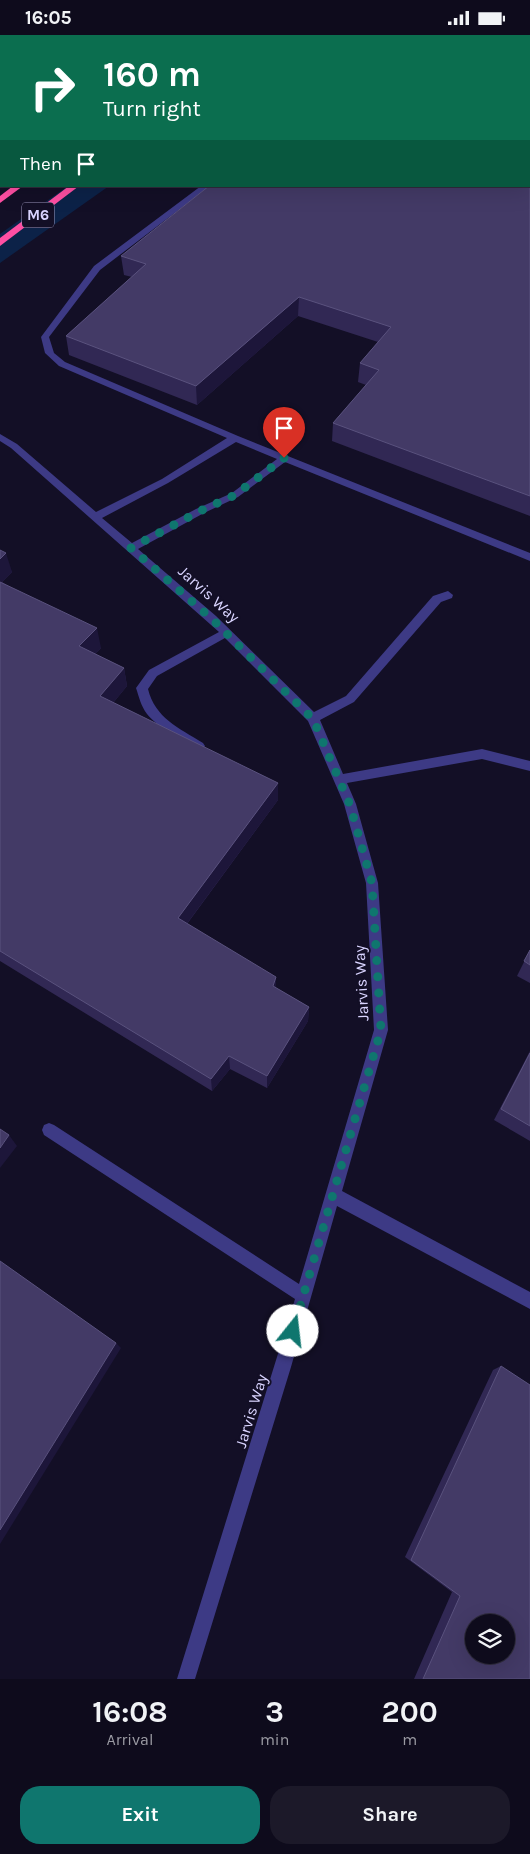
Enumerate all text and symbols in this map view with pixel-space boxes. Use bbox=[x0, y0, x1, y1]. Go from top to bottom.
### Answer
text: 16:05 bbox=[25, 7, 72, 29]
text: 160 m bbox=[103, 54, 201, 95]
icon: right bbox=[20, 55, 85, 120]
text: Turn right bbox=[103, 96, 201, 122]
icon: arrive bbox=[72, 150, 100, 178]
text: Then bbox=[20, 153, 62, 175]
road number: M6 bbox=[22, 203, 54, 227]
pin bbox=[263, 407, 305, 458]
icon: arrive bbox=[270, 414, 298, 442]
street label: Jarvis Way bbox=[174, 561, 244, 627]
street label: Jarvis Way bbox=[349, 944, 372, 1022]
position arrow bbox=[266, 1304, 318, 1356]
street label: Jarvis Way bbox=[231, 1371, 271, 1450]
map controls bbox=[465, 1614, 515, 1664]
button: layers bbox=[465, 1614, 515, 1664]
text: 16:08 bbox=[92, 1694, 168, 1730]
text: 3 bbox=[265, 1694, 284, 1730]
text: 200 bbox=[382, 1694, 438, 1730]
text: Arrival bbox=[107, 1730, 153, 1749]
text: min bbox=[260, 1730, 289, 1749]
text: m bbox=[402, 1730, 417, 1749]
button: Exit bbox=[20, 1786, 260, 1844]
button: Share bbox=[270, 1786, 510, 1844]

